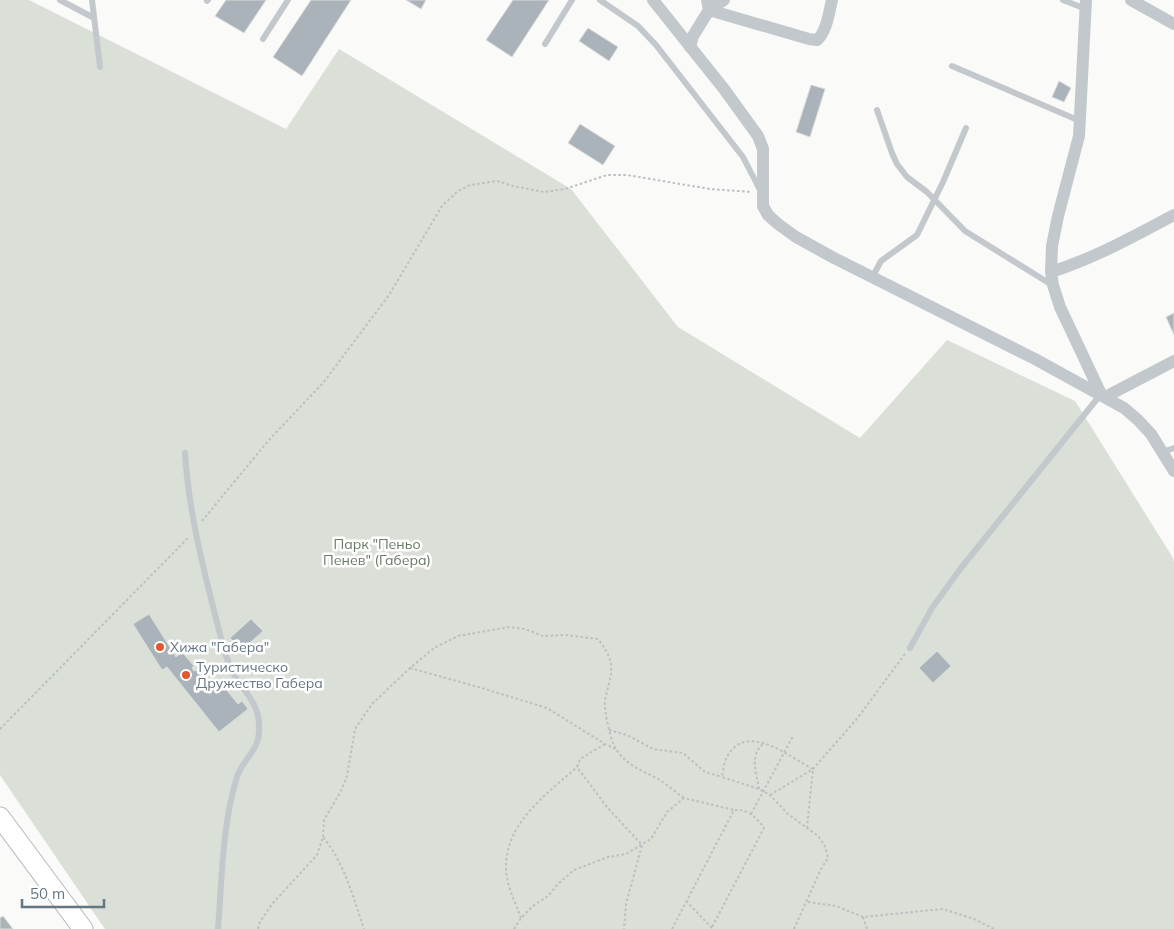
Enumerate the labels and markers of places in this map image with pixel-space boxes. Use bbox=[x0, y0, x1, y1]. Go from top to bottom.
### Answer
place label: Хижа "Габера" bbox=[170, 638, 269, 656]
marker: Хижа "Габера" bbox=[154, 641, 166, 653]
place label: Туристическо Дружество Габера bbox=[196, 658, 323, 692]
marker: Туристическо Дружество Габера bbox=[180, 669, 192, 681]

